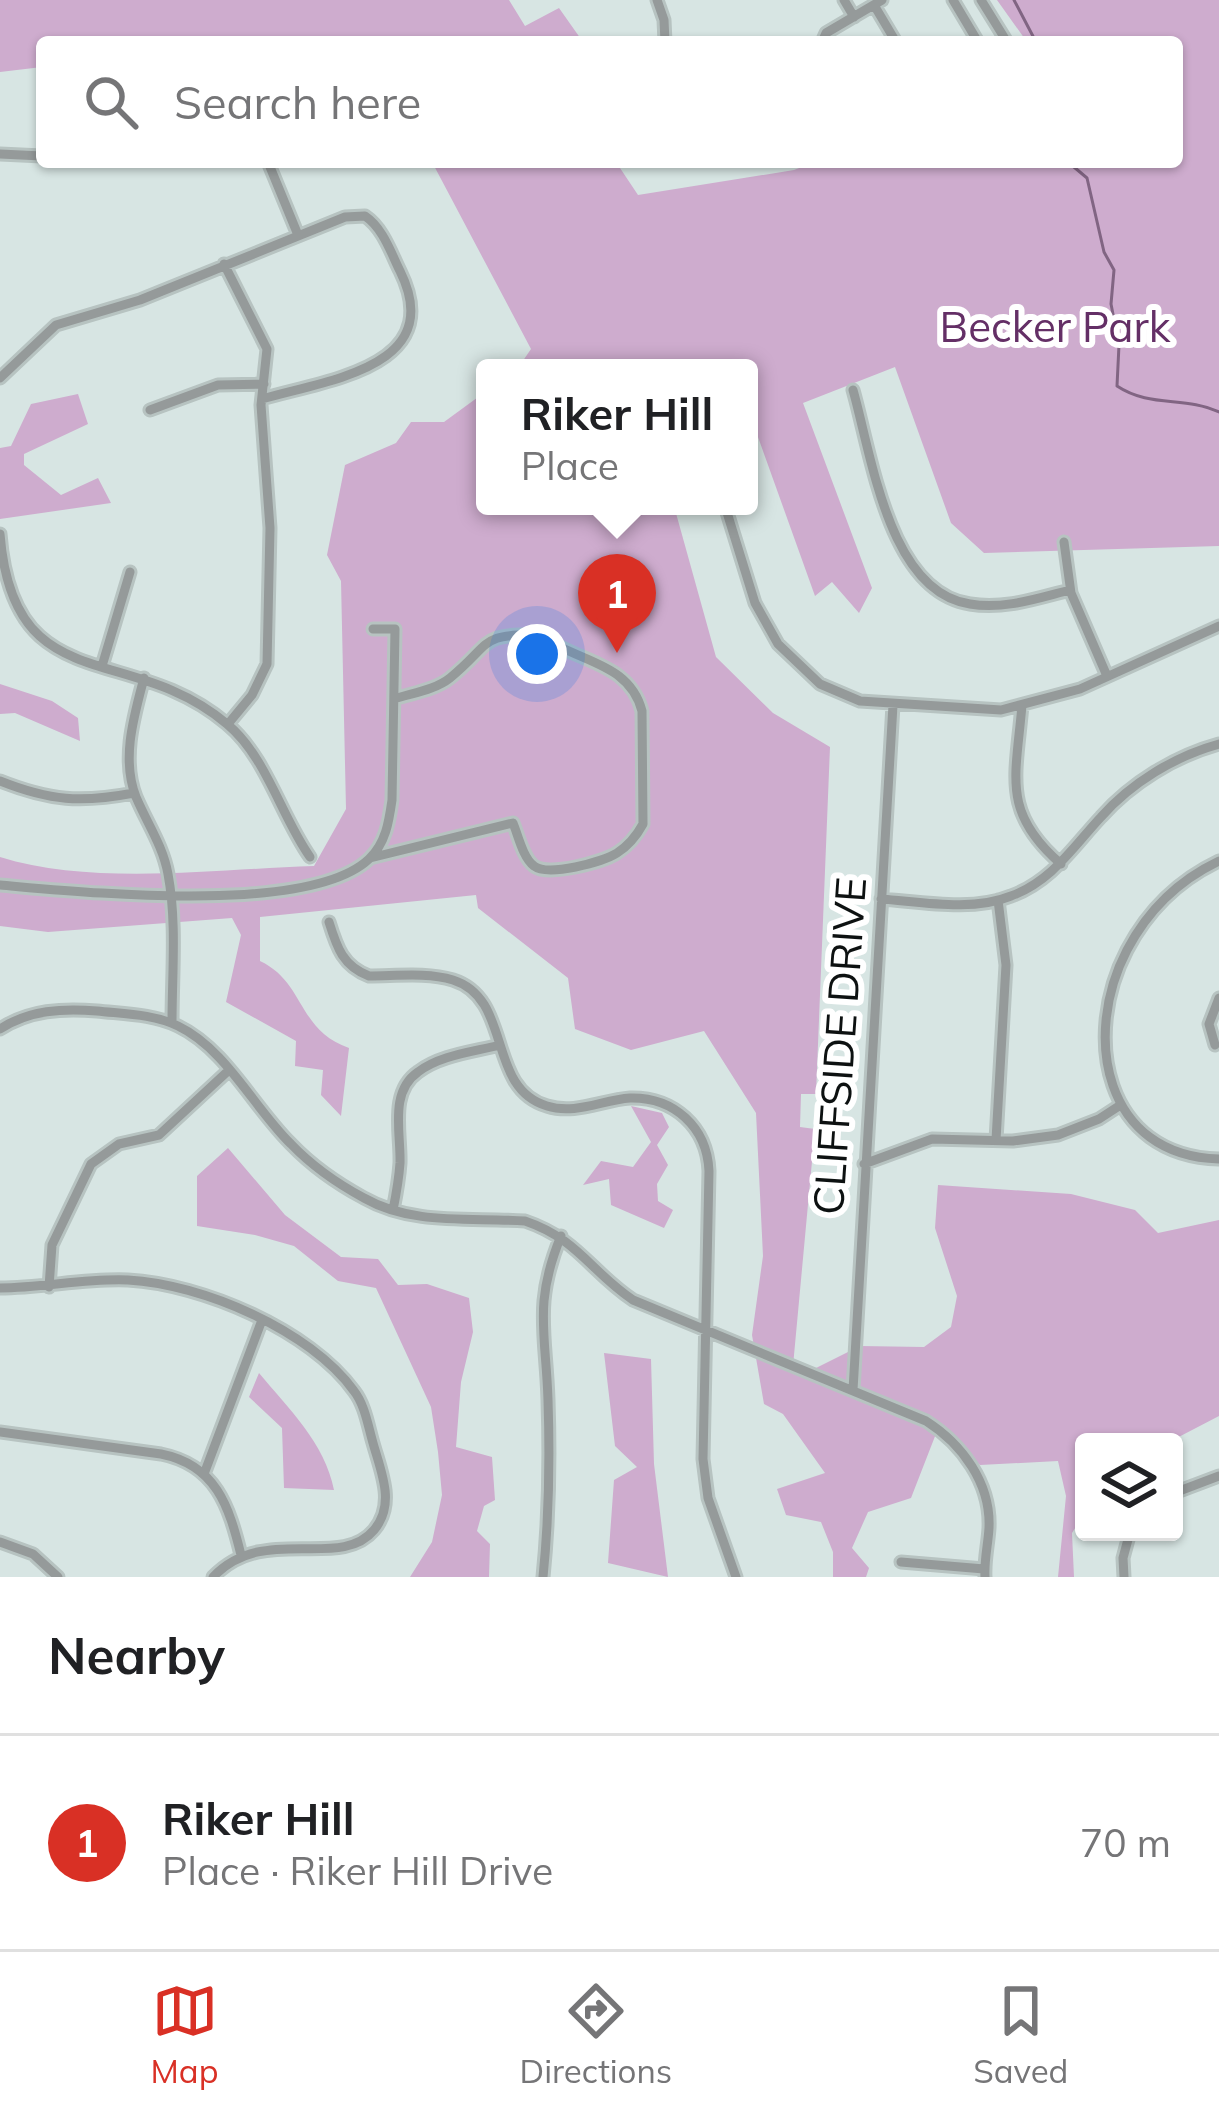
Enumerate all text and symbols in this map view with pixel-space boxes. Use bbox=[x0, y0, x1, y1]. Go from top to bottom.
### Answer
search box bbox=[36, 36, 1183, 168]
icon: search bbox=[78, 69, 144, 135]
text: Search here bbox=[174, 74, 421, 130]
park label: Becker Park bbox=[940, 300, 1171, 353]
popup bbox=[476, 359, 758, 515]
text: Riker Hill bbox=[521, 385, 713, 441]
text: Place bbox=[521, 441, 619, 490]
pin: 1 bbox=[578, 554, 656, 653]
your location bbox=[507, 624, 567, 684]
street label: CLIFFSIDE DRIVE bbox=[801, 875, 877, 1217]
map controls bbox=[1075, 1433, 1183, 1541]
button: layers bbox=[1075, 1433, 1183, 1541]
text: Nearby bbox=[48, 1623, 225, 1687]
text: Riker Hill bbox=[162, 1790, 354, 1846]
text: 1 bbox=[75, 1818, 99, 1867]
text: 70 m bbox=[1080, 1818, 1171, 1867]
text: Place · Riker Hill Drive bbox=[162, 1846, 553, 1895]
tab: Map bbox=[151, 1978, 218, 2091]
tab: Directions bbox=[520, 1978, 672, 2091]
tab: Saved bbox=[973, 1978, 1068, 2091]

